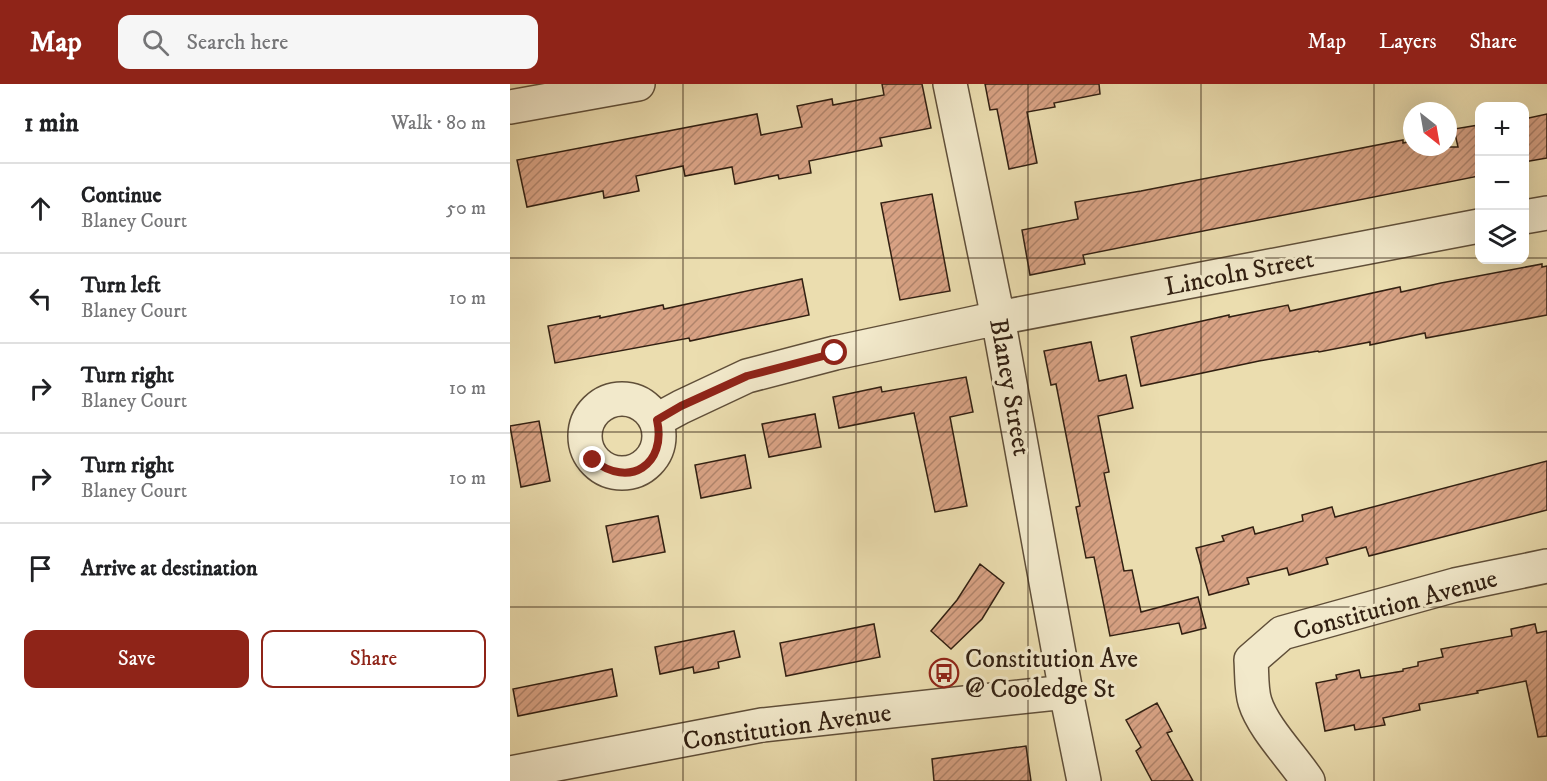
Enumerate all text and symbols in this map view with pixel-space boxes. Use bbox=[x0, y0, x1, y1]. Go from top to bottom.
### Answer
search box bbox=[118, 15, 538, 69]
text: Map bbox=[30, 25, 82, 60]
icon: search bbox=[139, 26, 172, 59]
text: Search here bbox=[187, 29, 288, 56]
text: Map bbox=[1307, 29, 1346, 55]
text: Layers bbox=[1379, 29, 1437, 55]
text: Share bbox=[1470, 29, 1517, 55]
north arrow bbox=[1403, 102, 1457, 156]
map controls bbox=[1475, 102, 1529, 264]
button: + bbox=[1475, 102, 1529, 156]
text: 1 min bbox=[24, 107, 79, 140]
text: Walk · 80 m bbox=[391, 111, 486, 136]
button: − bbox=[1475, 156, 1529, 210]
text: Continue bbox=[81, 182, 162, 209]
icon: ahead bbox=[24, 192, 57, 225]
text: 50 m bbox=[446, 196, 486, 221]
text: Blaney Court bbox=[81, 209, 187, 234]
button: layers bbox=[1475, 210, 1529, 264]
street label: Lincoln Street bbox=[1162, 243, 1317, 304]
text: Turn left bbox=[81, 272, 161, 299]
icon: left bbox=[24, 282, 57, 315]
text: 10 m bbox=[449, 286, 486, 311]
text: Blaney Court bbox=[81, 299, 187, 324]
street label: Blaney Street bbox=[981, 316, 1038, 459]
route start bbox=[821, 339, 847, 365]
text: Turn right bbox=[81, 362, 174, 389]
icon: right bbox=[24, 372, 57, 405]
text: 10 m bbox=[449, 376, 486, 401]
text: Blaney Court bbox=[81, 389, 187, 414]
route end bbox=[579, 446, 605, 472]
text: Turn right bbox=[81, 452, 174, 479]
icon: right bbox=[24, 462, 57, 495]
text: 10 m bbox=[449, 466, 486, 491]
text: Blaney Court bbox=[81, 479, 187, 504]
icon: arrive bbox=[24, 552, 57, 585]
text: Arrive at destination bbox=[81, 555, 258, 582]
street label: Constitution Avenue bbox=[1290, 562, 1501, 649]
button: Save bbox=[24, 630, 249, 688]
button: Share bbox=[261, 630, 486, 688]
place label: Constitution Ave @ Cooledge St bbox=[965, 643, 1138, 706]
bus stop icon: Constitution Ave @ Cooledge St bbox=[928, 657, 960, 689]
street label: Constitution Avenue bbox=[681, 697, 893, 758]

